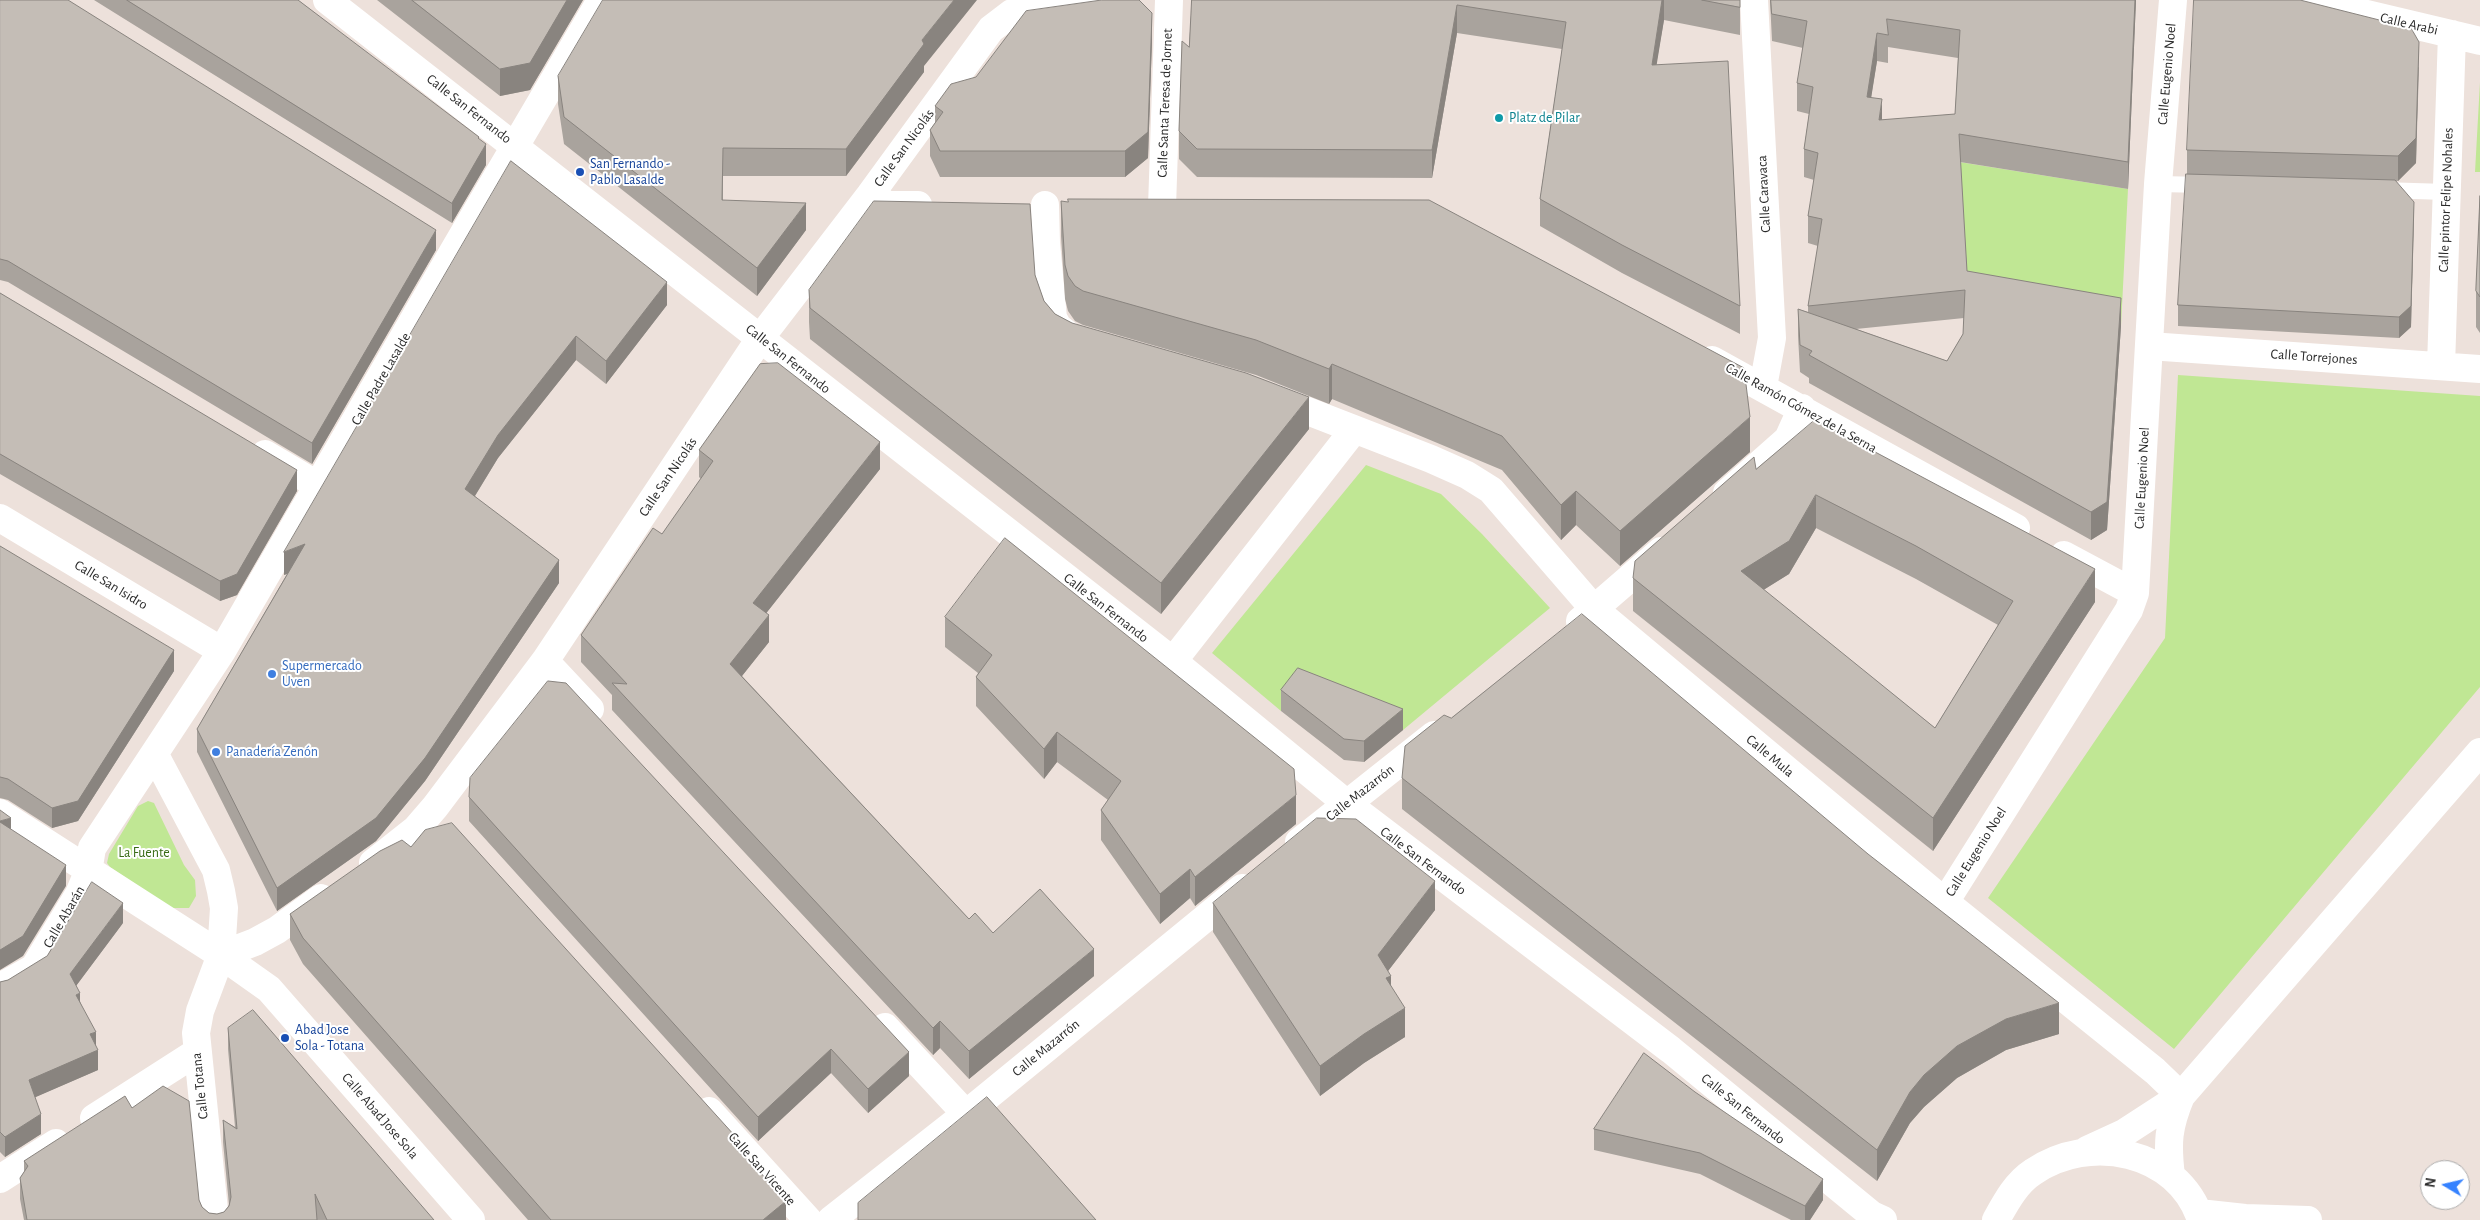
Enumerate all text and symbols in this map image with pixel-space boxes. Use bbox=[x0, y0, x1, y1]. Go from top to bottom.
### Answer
street label: Calle Arabi bbox=[2378, 9, 2440, 39]
street label: Calle Eugenio Noel bbox=[2154, 22, 2180, 126]
street label: Calle Santa Teresa de Jornet bbox=[1154, 28, 1176, 178]
street label: Calle San Fernando bbox=[423, 71, 515, 147]
street label: Calle San Nicolás bbox=[870, 106, 938, 190]
place label: Platz de Pilar bbox=[1509, 110, 1580, 126]
marker: Platz de Pilar bbox=[1493, 112, 1505, 124]
street label: Calle pintor Felipe Nohales bbox=[2435, 127, 2457, 273]
street label: Calle Caravaca bbox=[1754, 155, 1774, 233]
place label: San Fernando - Pablo Lasalde bbox=[590, 156, 670, 188]
marker: San Fernando - Pablo Lasalde bbox=[574, 166, 586, 178]
street label: Calle San Fernando bbox=[742, 321, 834, 397]
street label: Calle Padre Lasalde bbox=[348, 330, 414, 428]
street label: Calle Torrejones bbox=[2270, 346, 2358, 368]
street label: Calle Ramón Gómez de la Serna bbox=[1722, 359, 1880, 457]
street label: Calle Eugenio Noel bbox=[2131, 427, 2153, 529]
street label: Calle San Nicolás bbox=[635, 434, 701, 520]
street label: Calle San Isidro bbox=[71, 557, 151, 613]
street label: Calle San Fernando bbox=[1060, 570, 1152, 646]
place label: Supermercado Uven bbox=[282, 658, 362, 690]
marker: Supermercado Uven bbox=[266, 668, 278, 680]
street label: Calle Mula bbox=[1743, 731, 1797, 781]
place label: Panadería Zenón bbox=[226, 744, 318, 760]
marker: Panadería Zenón bbox=[210, 746, 222, 758]
street label: Calle Mazarrón bbox=[1323, 761, 1397, 825]
street label: Calle Eugenio Noel bbox=[1942, 804, 2010, 900]
street label: Calle San Fernando bbox=[1377, 823, 1469, 899]
park label: La Fuente bbox=[118, 845, 170, 861]
street label: Calle Abarán bbox=[39, 883, 89, 951]
street label: Calle Mazarrón bbox=[1009, 1016, 1083, 1080]
place label: Abad Jose Sola - Totana bbox=[295, 1022, 364, 1054]
marker: Abad Jose Sola - Totana bbox=[279, 1032, 291, 1044]
street label: Calle Totana bbox=[188, 1052, 212, 1120]
street label: Calle Abad Jose Sola bbox=[338, 1069, 422, 1163]
street label: Calle San Fernando bbox=[1698, 1070, 1788, 1148]
street label: Calle San Vicente bbox=[725, 1129, 799, 1209]
north arrow bbox=[2420, 1160, 2470, 1210]
text: N bbox=[2423, 1177, 2439, 1189]

